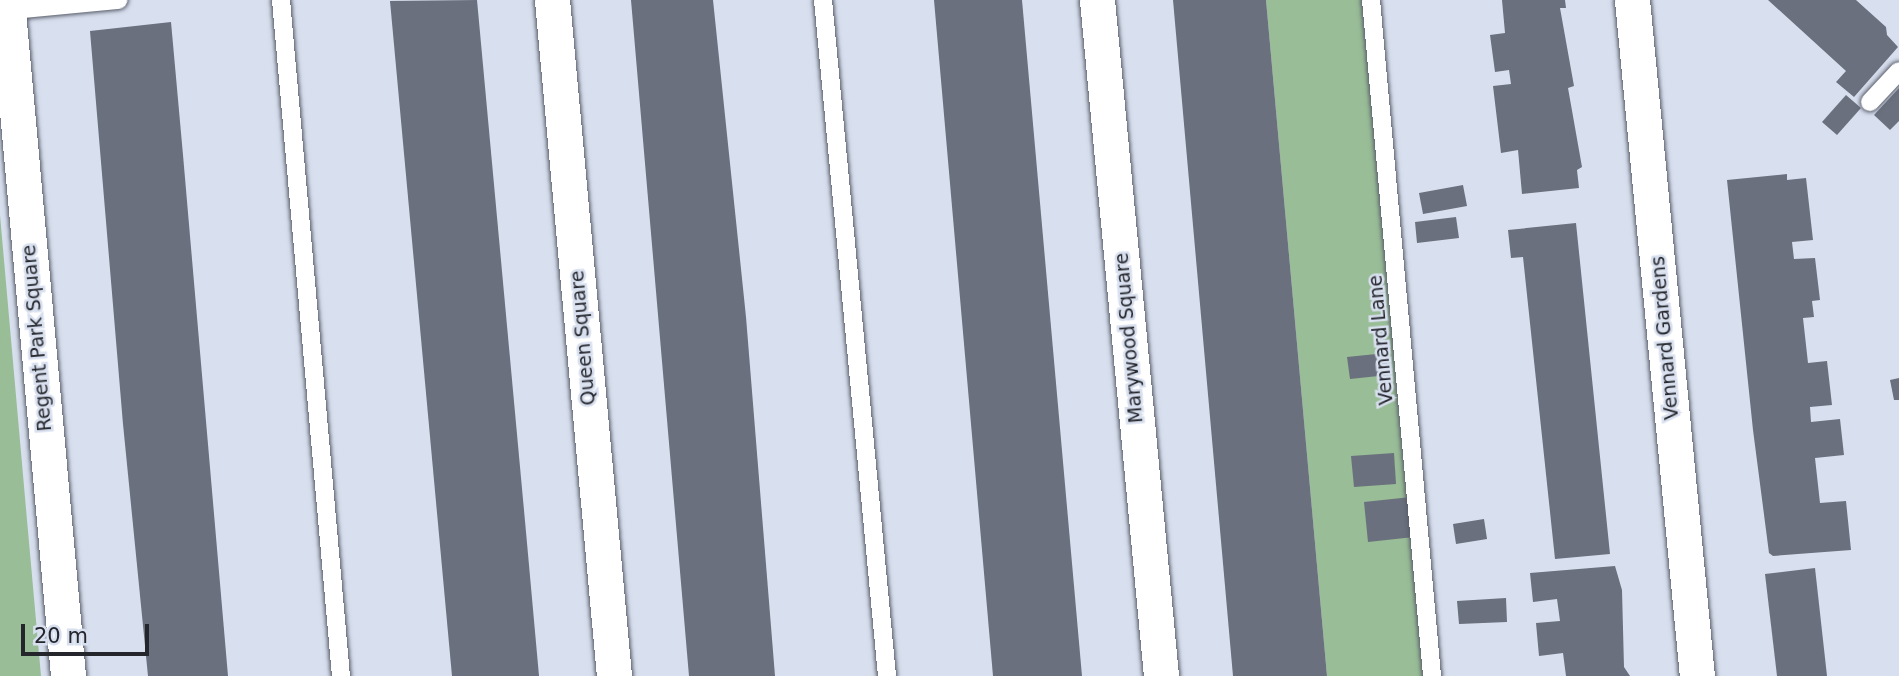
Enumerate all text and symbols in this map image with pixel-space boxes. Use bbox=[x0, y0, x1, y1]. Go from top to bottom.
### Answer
street label: Regent Park Square bbox=[17, 244, 57, 432]
street label: Marywood Square bbox=[1110, 252, 1148, 424]
street label: Vennard Gardens bbox=[1646, 255, 1684, 421]
street label: Queen Square bbox=[566, 270, 600, 406]
street label: Vennard Lane bbox=[1364, 274, 1398, 406]
scale bar bbox=[24, 610, 152, 654]
text: 20 m bbox=[34, 624, 88, 648]

